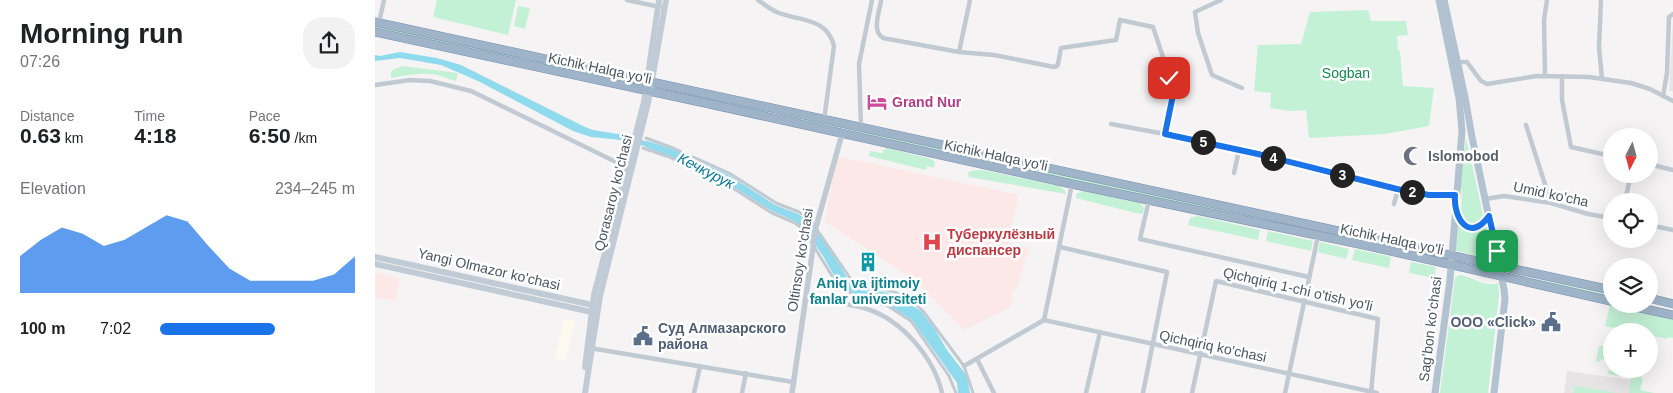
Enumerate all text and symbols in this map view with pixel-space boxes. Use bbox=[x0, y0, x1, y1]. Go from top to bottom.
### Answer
button: share bbox=[303, 17, 355, 69]
text: Morning run bbox=[20, 18, 183, 49]
street label: Kichik Halqa yo'li bbox=[547, 49, 653, 87]
text: 07:26 bbox=[20, 53, 60, 70]
pin bbox=[1148, 57, 1190, 99]
icon: check bbox=[1155, 64, 1183, 92]
park label: Sogban bbox=[1322, 65, 1370, 81]
hotel icon: Grand Nur bbox=[866, 91, 888, 113]
place label: Grand Nur bbox=[892, 94, 962, 110]
text: Distance bbox=[20, 108, 74, 124]
text: Time bbox=[134, 108, 165, 124]
text: Pace bbox=[249, 108, 281, 124]
text: 0.63 bbox=[20, 124, 61, 147]
text: 4:18 bbox=[134, 124, 176, 147]
text: 6:50 bbox=[249, 124, 291, 147]
north arrow bbox=[1603, 128, 1657, 182]
map controls bbox=[1603, 128, 1658, 378]
text: km bbox=[61, 130, 83, 146]
text: /km bbox=[291, 130, 317, 146]
pin: 5 bbox=[1191, 130, 1215, 154]
street label: Qorasaroy ko'chasi bbox=[591, 133, 635, 253]
text: 5 bbox=[1200, 134, 1207, 150]
street label: Kichik Halqa yo'li bbox=[943, 136, 1049, 174]
mosque icon: Islomobod bbox=[1402, 145, 1424, 167]
pin: 4 bbox=[1261, 146, 1285, 170]
place label: Islomobod bbox=[1428, 148, 1499, 164]
water label: Кечкурук bbox=[675, 149, 738, 192]
text: 4 bbox=[1270, 150, 1277, 166]
pin: 3 bbox=[1329, 162, 1355, 188]
text: 3 bbox=[1339, 167, 1346, 183]
street label: Umid ko'cha bbox=[1512, 178, 1590, 210]
text: Elevation bbox=[20, 180, 86, 197]
text: 234–245 m bbox=[275, 180, 355, 197]
pin: 2 bbox=[1399, 180, 1425, 204]
text: 2 bbox=[1409, 184, 1416, 200]
button: locate bbox=[1603, 193, 1658, 248]
street label: Oltinsoy ko'chasi bbox=[784, 207, 816, 313]
street label: Kichik Halqa yo'li bbox=[1339, 220, 1445, 258]
place label: Туберкулёзный диспансер bbox=[947, 226, 1055, 258]
pin bbox=[1476, 230, 1518, 272]
hospital icon: Туберкулёзный диспансер bbox=[921, 231, 943, 253]
icon: arrive bbox=[1483, 237, 1511, 265]
street label: Yangi Olmazor ko'chasi bbox=[416, 245, 562, 293]
building icon: Aniq va ijtimoiy fanlar universiteti bbox=[857, 251, 879, 273]
button: layers bbox=[1603, 258, 1658, 313]
street label: Qichqiriq 1-chi o'tish yo'li bbox=[1222, 264, 1374, 314]
place label: Aniq va ijtimoiy fanlar universiteti bbox=[810, 275, 926, 307]
street label: Sag’bon ko’chasi bbox=[1416, 275, 1444, 383]
public building icon: OOO «Click» bbox=[1540, 311, 1562, 333]
place label: OOO «Click» bbox=[1450, 314, 1536, 330]
text: 100 m bbox=[20, 320, 65, 337]
text: 7:02 bbox=[100, 320, 131, 337]
place label: Суд Алмазарского района bbox=[658, 320, 786, 352]
button: + bbox=[1603, 323, 1658, 378]
public building icon: Суд Алмазарского района bbox=[632, 325, 654, 347]
street label: Qichqiriq ko'chasi bbox=[1158, 327, 1268, 365]

